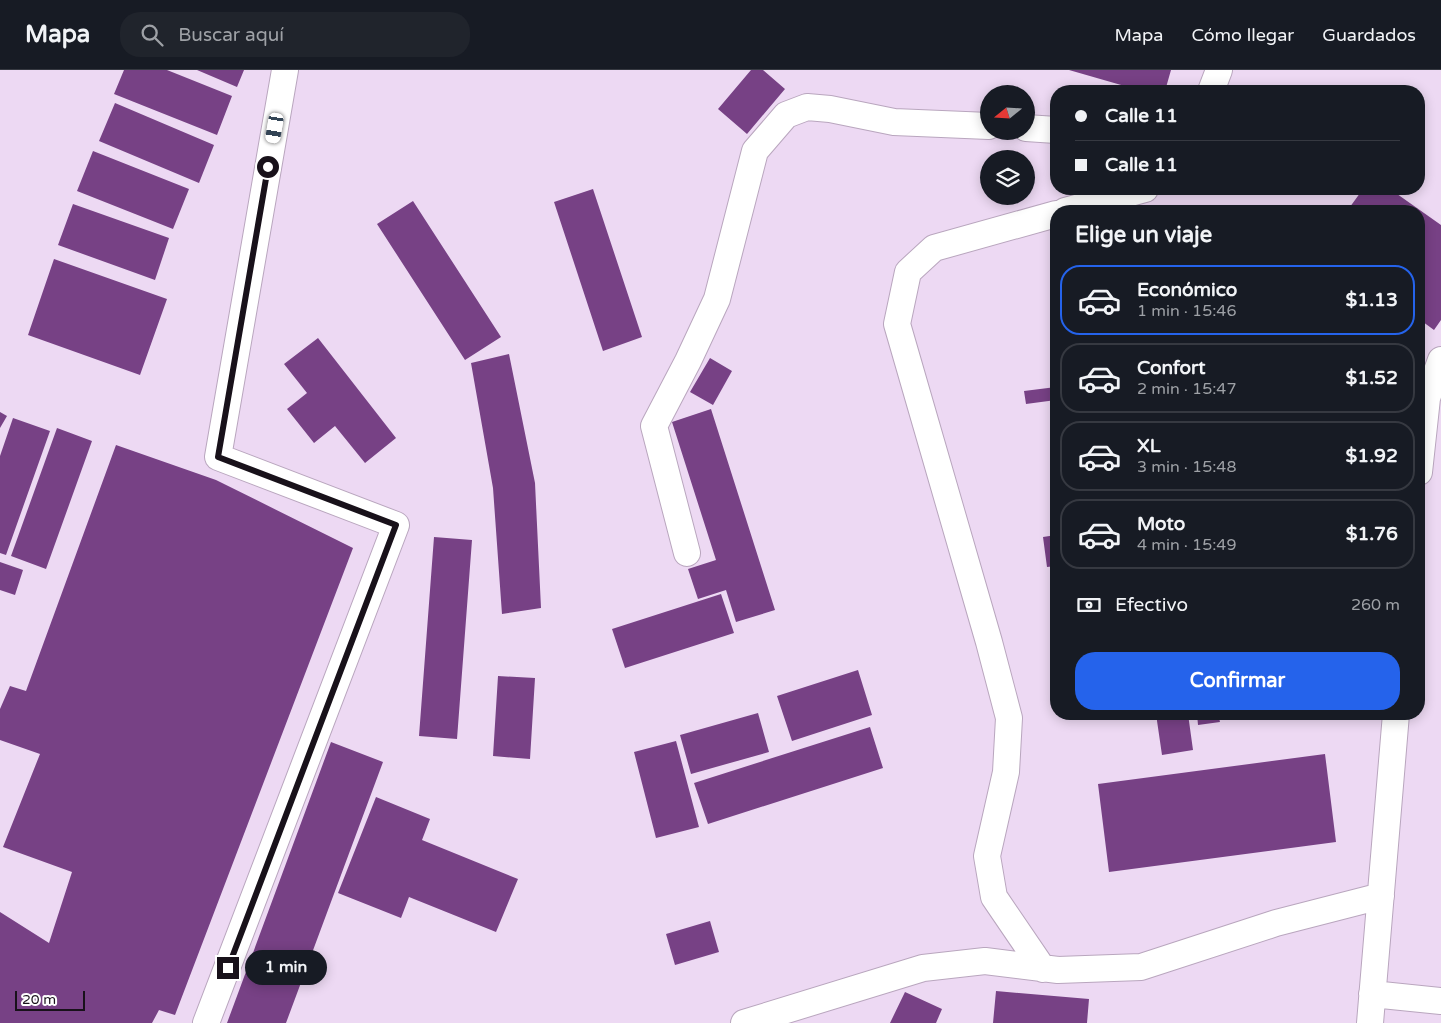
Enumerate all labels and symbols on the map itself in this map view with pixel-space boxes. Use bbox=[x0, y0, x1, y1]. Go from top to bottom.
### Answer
north arrow bbox=[980, 85, 1035, 140]
car bbox=[265, 112, 284, 144]
route start bbox=[257, 156, 279, 178]
callout: 1 min bbox=[246, 950, 328, 986]
route end bbox=[217, 957, 239, 979]
scale bar bbox=[15, 988, 85, 1011]

